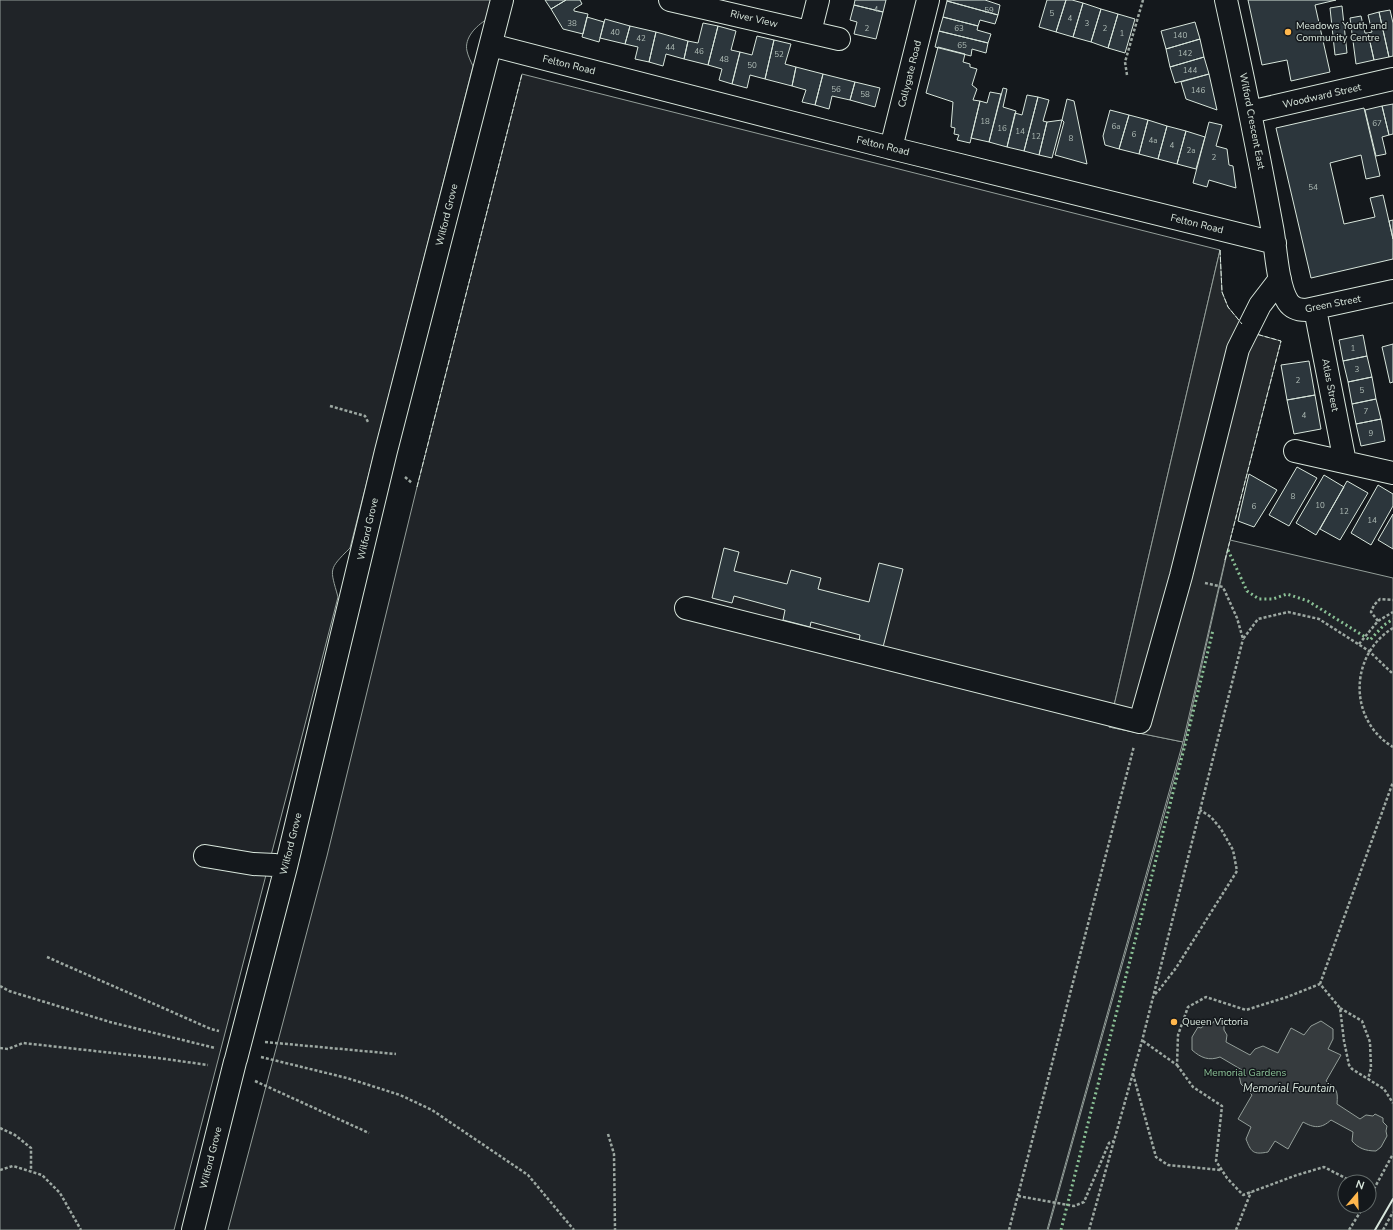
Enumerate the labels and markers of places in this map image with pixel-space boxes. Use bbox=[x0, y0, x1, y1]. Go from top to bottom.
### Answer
place label: Meadows Youth and Community Centre bbox=[1296, 19, 1387, 45]
marker: Meadows Youth and Community Centre bbox=[1283, 27, 1293, 37]
place label: Queen Victoria bbox=[1182, 1015, 1248, 1029]
marker: Queen Victoria bbox=[1169, 1017, 1179, 1027]

